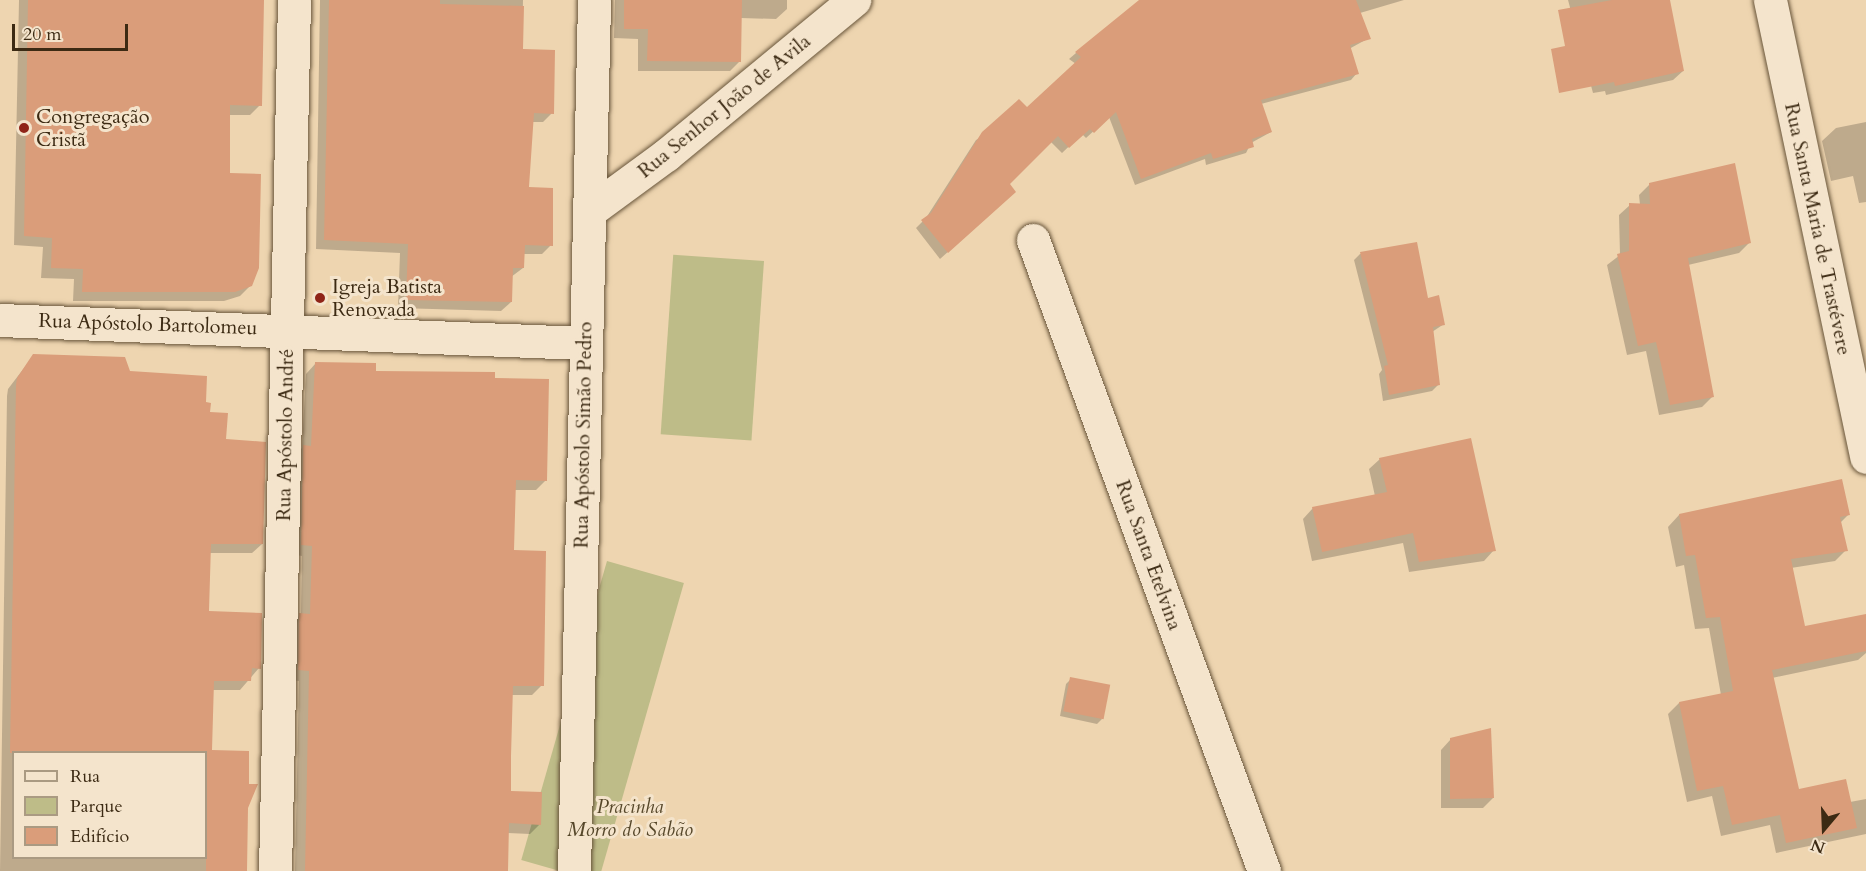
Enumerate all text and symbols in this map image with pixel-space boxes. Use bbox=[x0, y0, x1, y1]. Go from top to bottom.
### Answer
scale bar bbox=[15, 12, 130, 50]
text: 20 m bbox=[23, 22, 62, 47]
street label: Rua Senhor João de Avila bbox=[633, 29, 815, 183]
street label: Rua Santa Maria de Trastévere bbox=[1780, 101, 1856, 357]
place label: Congregação Cristã bbox=[36, 104, 150, 151]
marker: Congregação Cristã bbox=[17, 121, 31, 135]
place label: Igreja Batista Renovada bbox=[332, 274, 442, 321]
marker: Igreja Batista Renovada bbox=[313, 291, 327, 305]
street label: Rua Apóstolo Bartolomeu bbox=[38, 308, 258, 340]
street label: Rua Apóstolo Simão Pedro bbox=[569, 321, 597, 549]
street label: Rua Apóstolo André bbox=[271, 349, 299, 521]
street label: Rua Santa Etelvina bbox=[1111, 477, 1187, 633]
legend bbox=[12, 751, 207, 859]
text: Rua bbox=[70, 764, 100, 789]
text: Parque bbox=[70, 794, 123, 819]
park label: Pracinha Morro do Sabão bbox=[567, 794, 693, 841]
north arrow bbox=[1794, 799, 1854, 859]
text: Edifício bbox=[70, 824, 129, 849]
text: N bbox=[1808, 833, 1828, 859]

